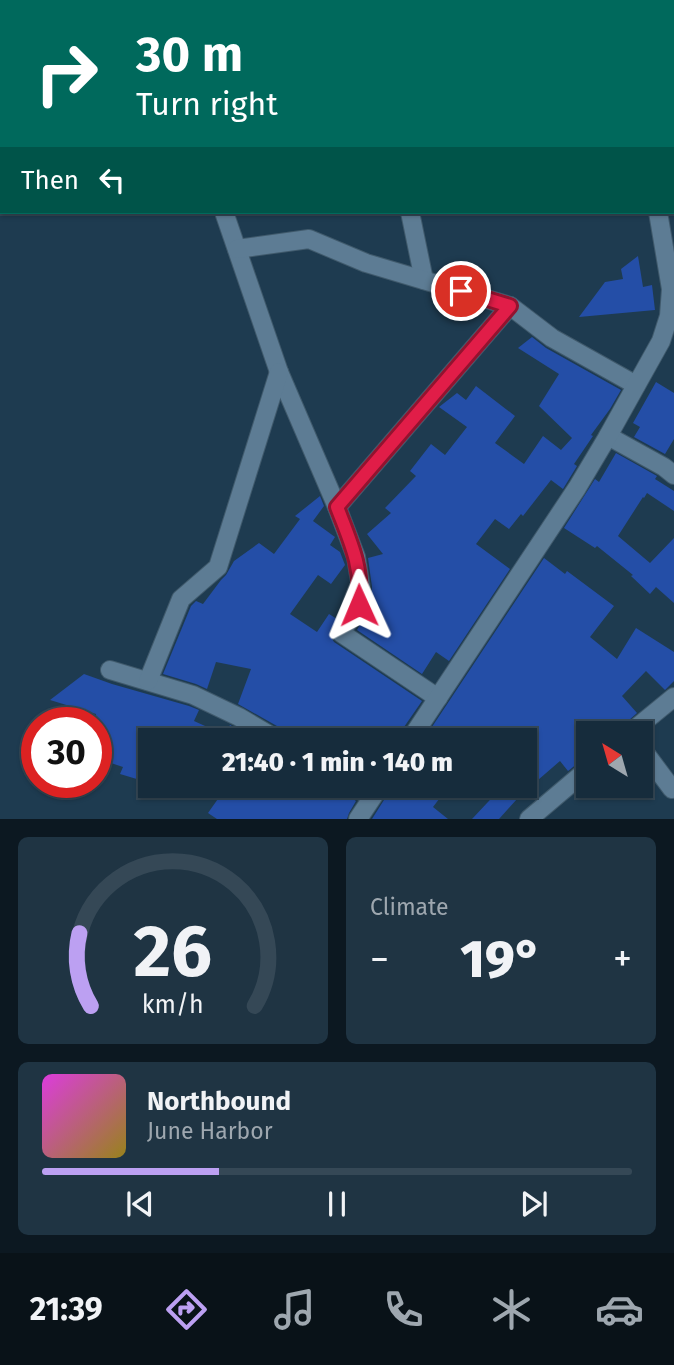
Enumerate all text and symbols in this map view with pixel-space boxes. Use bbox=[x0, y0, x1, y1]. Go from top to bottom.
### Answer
text: 30 m bbox=[136, 25, 243, 84]
icon: right bbox=[21, 28, 112, 119]
text: Turn right bbox=[136, 85, 278, 123]
icon: left bbox=[93, 161, 131, 199]
text: Then bbox=[21, 165, 79, 196]
pin bbox=[431, 261, 491, 321]
icon: arrive bbox=[442, 272, 480, 310]
position arrow bbox=[322, 568, 396, 642]
speed limit sign: 30 bbox=[21, 707, 112, 798]
north arrow bbox=[576, 721, 653, 798]
map controls bbox=[576, 721, 653, 798]
text: 21:40 · 1 min · 140 m bbox=[222, 747, 453, 778]
text: Climate bbox=[370, 893, 449, 921]
text: 26 bbox=[134, 909, 212, 996]
text: 19° bbox=[460, 928, 542, 991]
text: − bbox=[370, 936, 389, 982]
text: + bbox=[613, 936, 632, 982]
text: km/h bbox=[142, 990, 204, 1020]
text: Northbound bbox=[147, 1086, 291, 1117]
text: June Harbor bbox=[147, 1117, 273, 1145]
icon: previous bbox=[121, 1185, 159, 1223]
icon: pause bbox=[318, 1185, 356, 1223]
icon: next bbox=[515, 1185, 553, 1223]
icon: directions bbox=[162, 1285, 211, 1334]
icon: music bbox=[270, 1285, 319, 1334]
icon: phone bbox=[379, 1285, 428, 1334]
icon: climate bbox=[487, 1285, 536, 1334]
icon: car bbox=[595, 1285, 644, 1334]
text: 21:39 bbox=[30, 1290, 103, 1328]

